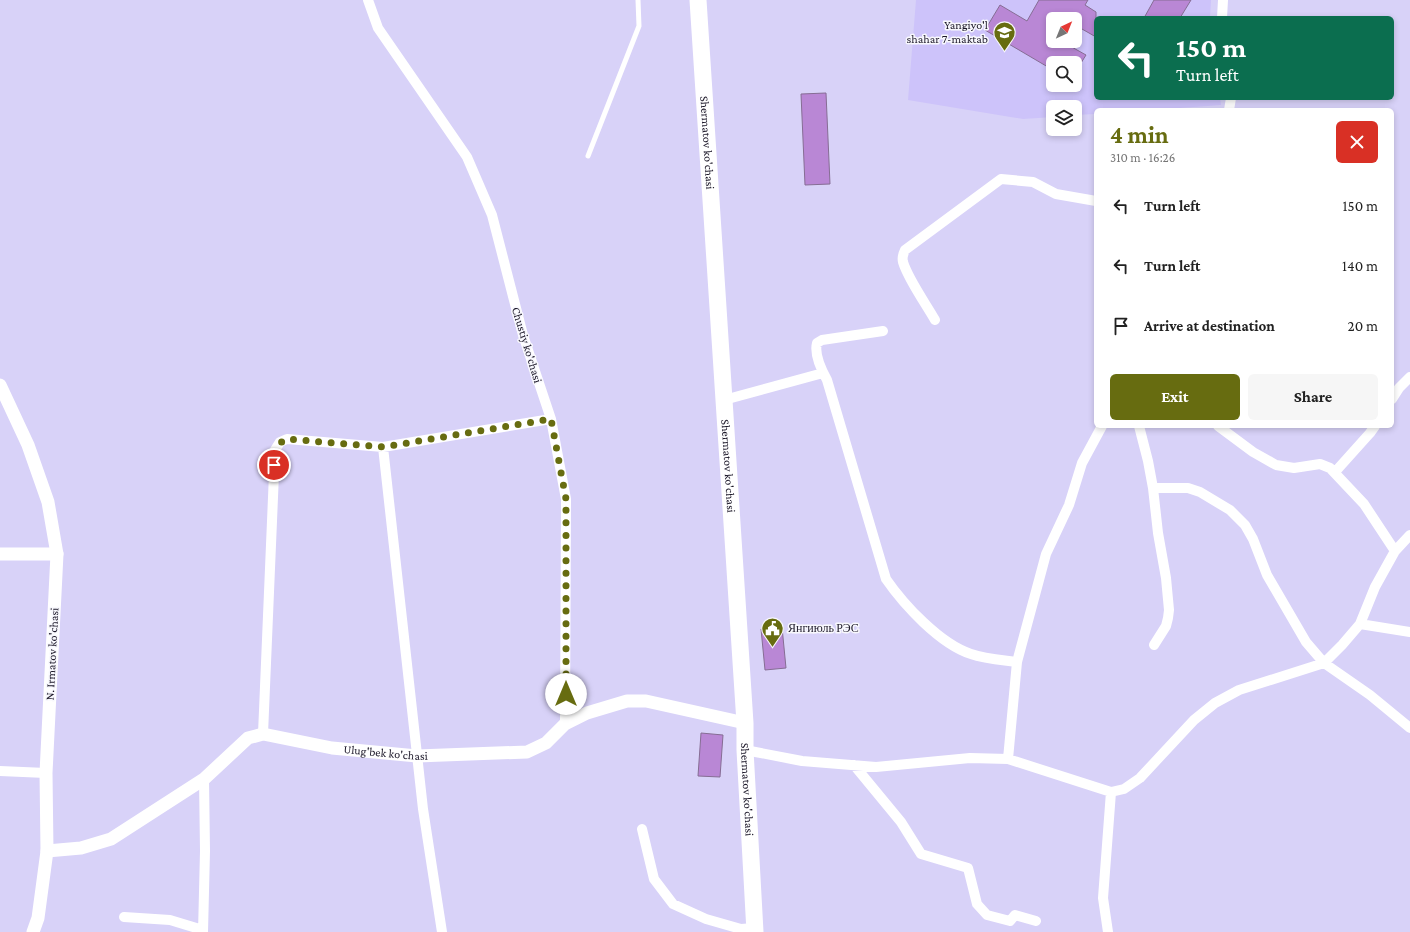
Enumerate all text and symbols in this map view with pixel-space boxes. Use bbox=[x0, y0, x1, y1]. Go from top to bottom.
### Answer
north arrow bbox=[1046, 12, 1082, 48]
map controls bbox=[1046, 12, 1082, 136]
place label: Yangiyo'l shahar 7-maktab bbox=[907, 18, 988, 46]
school or university icon: Yangiyo'l shahar 7-maktab bbox=[991, 19, 1017, 52]
icon: left bbox=[1110, 32, 1162, 84]
text: 150 m bbox=[1176, 32, 1246, 63]
button: search bbox=[1046, 56, 1082, 92]
text: Turn left bbox=[1176, 65, 1239, 85]
street label: Shermatov ko'chasi bbox=[697, 96, 717, 190]
button: layers bbox=[1046, 100, 1082, 136]
text: 4 min bbox=[1110, 121, 1169, 148]
button: close bbox=[1336, 121, 1378, 163]
text: 310 m · 16:26 bbox=[1110, 150, 1175, 165]
icon: left bbox=[1110, 195, 1132, 217]
text: Turn left bbox=[1144, 198, 1200, 214]
text: 150 m bbox=[1343, 198, 1378, 214]
icon: left bbox=[1110, 255, 1132, 277]
text: Turn left bbox=[1144, 258, 1200, 274]
text: 140 m bbox=[1342, 258, 1378, 274]
street label: Chustiy ko'chasi bbox=[509, 305, 545, 385]
icon: arrive bbox=[1110, 315, 1132, 337]
text: Arrive at destination bbox=[1144, 318, 1275, 334]
text: 20 m bbox=[1348, 318, 1378, 334]
button: Exit bbox=[1110, 374, 1240, 420]
button: Share bbox=[1248, 374, 1378, 420]
street label: Shermatov ko'chasi bbox=[718, 419, 738, 513]
pin bbox=[257, 448, 291, 482]
icon: arrive bbox=[263, 454, 285, 476]
street label: N. Irmatov ko'chasi bbox=[43, 607, 61, 701]
public building icon: Янгиюль РЭС bbox=[760, 615, 786, 648]
place label: Янгиюль РЭС bbox=[788, 621, 859, 635]
position arrow bbox=[545, 673, 587, 715]
street label: Ulug'bek ko'chasi bbox=[343, 742, 428, 763]
street label: Shermatov ko'chasi bbox=[738, 743, 757, 837]

